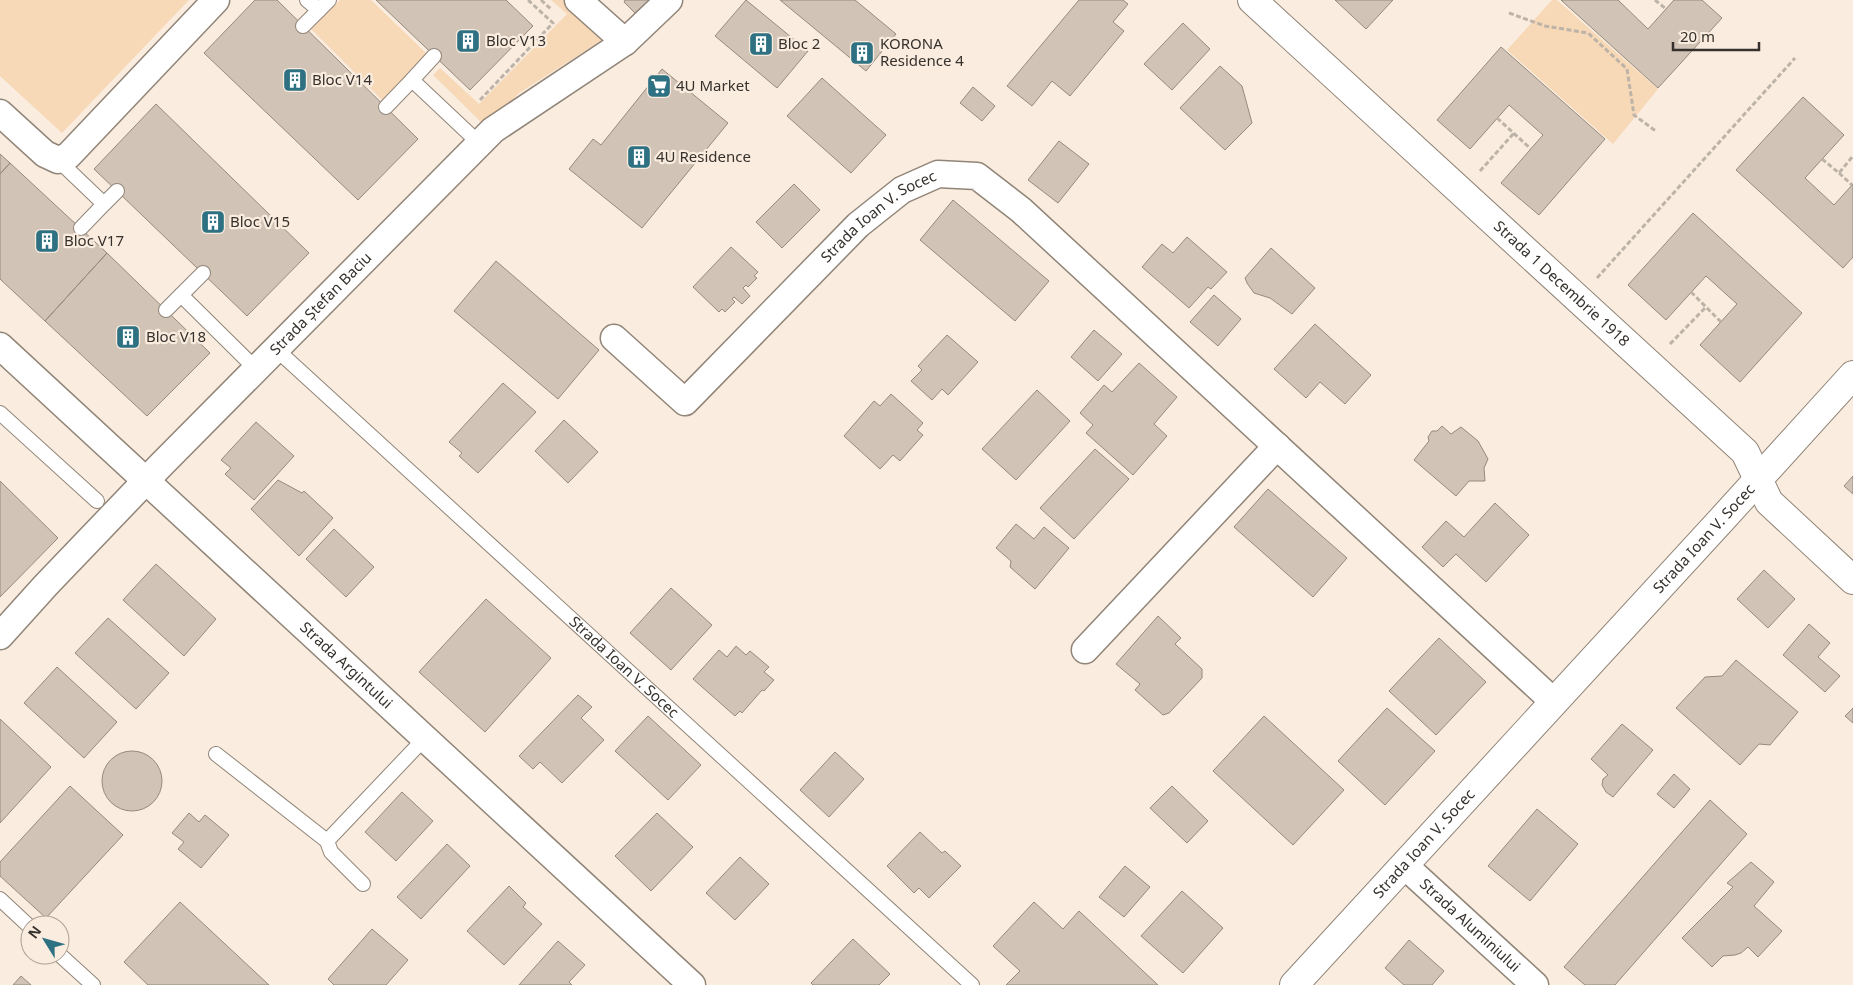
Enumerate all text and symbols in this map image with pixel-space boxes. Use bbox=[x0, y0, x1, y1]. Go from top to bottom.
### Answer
scale bar bbox=[1673, 20, 1759, 52]
text: 20 m bbox=[1680, 26, 1715, 46]
building icon: Bloc V13 bbox=[455, 28, 481, 54]
place label: Bloc V13 bbox=[486, 30, 546, 50]
building icon: Bloc 2 bbox=[748, 31, 774, 57]
place label: Bloc 2 bbox=[778, 33, 820, 53]
place label: KORONA Residence 4 bbox=[880, 33, 964, 70]
building icon: KORONA Residence 4 bbox=[849, 40, 875, 66]
building icon: Bloc V14 bbox=[282, 67, 308, 93]
place label: Bloc V14 bbox=[312, 69, 372, 89]
supermarket icon: 4U Market bbox=[646, 73, 672, 99]
place label: 4U Market bbox=[676, 75, 750, 95]
building icon: 4U Residence bbox=[626, 144, 652, 170]
place label: 4U Residence bbox=[656, 146, 751, 166]
street label: Strada Ioan V. Socec bbox=[816, 165, 939, 266]
building icon: Bloc V15 bbox=[200, 209, 226, 235]
place label: Bloc V15 bbox=[230, 211, 290, 231]
street label: Strada 1 Decembrie 1918 bbox=[1490, 216, 1634, 350]
building icon: Bloc V17 bbox=[34, 228, 60, 254]
place label: Bloc V17 bbox=[64, 230, 124, 250]
street label: Strada Ștefan Baciu bbox=[265, 247, 375, 359]
building icon: Bloc V18 bbox=[115, 324, 141, 350]
place label: Bloc V18 bbox=[146, 326, 206, 346]
street label: Strada Ioan V. Socec bbox=[1648, 479, 1758, 597]
street label: Strada Ioan V. Socec bbox=[566, 611, 684, 721]
street label: Strada Argintului bbox=[296, 617, 397, 713]
street label: Strada Ioan V. Socec bbox=[1368, 784, 1479, 902]
street label: Strada Aluminiului bbox=[1416, 874, 1525, 976]
north arrow bbox=[20, 915, 70, 965]
text: N bbox=[23, 922, 45, 942]

